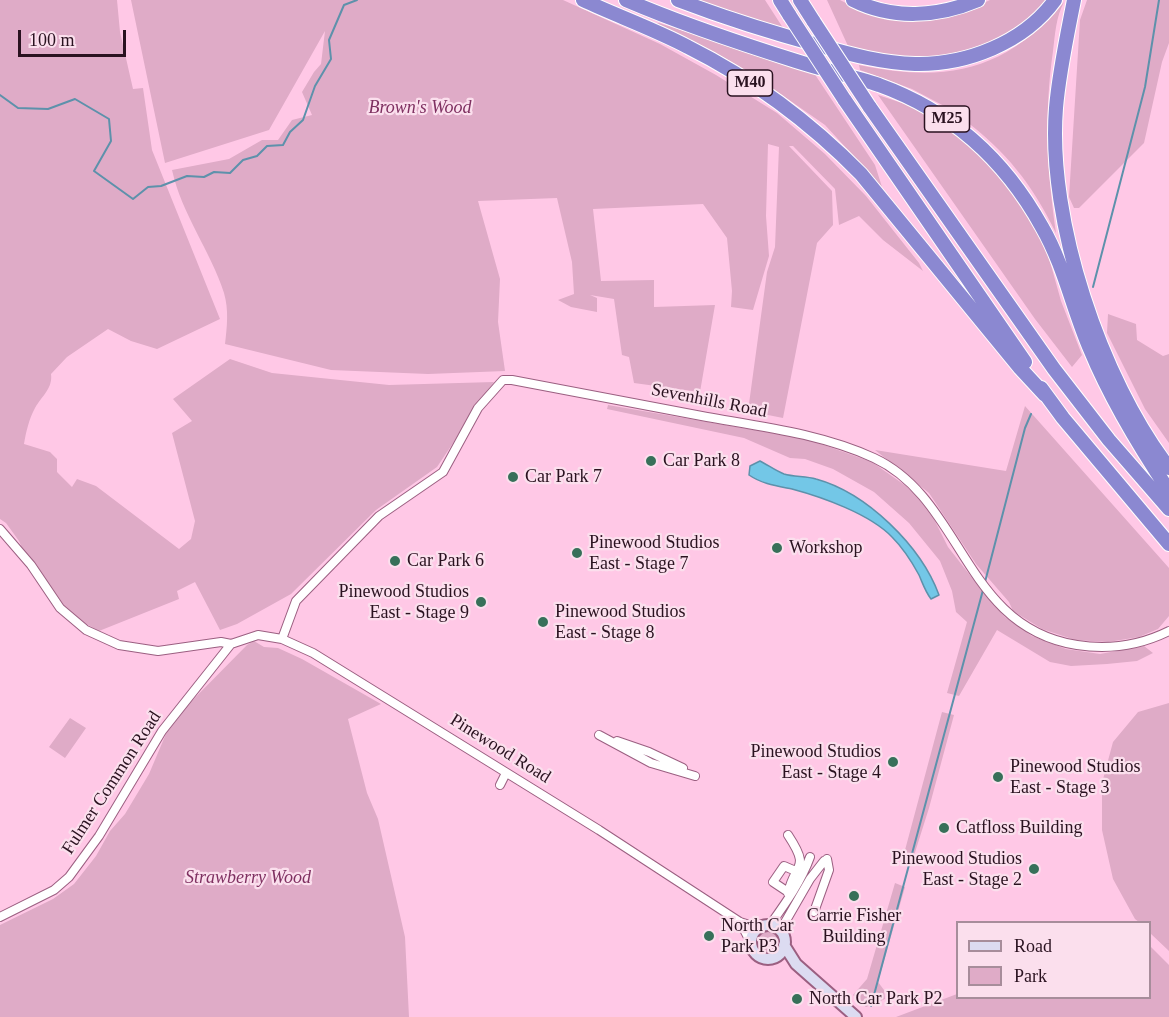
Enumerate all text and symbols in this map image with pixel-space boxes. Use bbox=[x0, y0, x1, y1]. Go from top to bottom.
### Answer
scale bar bbox=[21, 18, 129, 56]
text: 100 m bbox=[29, 30, 75, 50]
road number: M40 bbox=[728, 70, 772, 96]
park label: Brown's Wood bbox=[368, 97, 472, 119]
road number: M25 bbox=[924, 106, 970, 132]
street label: Sevenhills Road bbox=[649, 379, 769, 423]
place label: Car Park 8 bbox=[663, 450, 740, 472]
marker: Car Park 8 bbox=[644, 454, 658, 468]
place label: Car Park 7 bbox=[525, 466, 602, 488]
marker: Car Park 7 bbox=[506, 470, 520, 484]
place label: Pinewood Studios East - Stage 7 bbox=[589, 532, 720, 574]
place label: Workshop bbox=[789, 537, 863, 559]
marker: Workshop bbox=[770, 541, 784, 555]
marker: Pinewood Studios East - Stage 7 bbox=[570, 546, 584, 560]
place label: Car Park 6 bbox=[407, 550, 484, 572]
marker: Car Park 6 bbox=[388, 554, 402, 568]
place label: Pinewood Studios East - Stage 9 bbox=[338, 581, 469, 624]
marker: Pinewood Studios East - Stage 9 bbox=[474, 595, 488, 609]
place label: Pinewood Studios East - Stage 8 bbox=[555, 601, 686, 644]
marker: Pinewood Studios East - Stage 8 bbox=[536, 615, 550, 629]
street label: Fulmer Common Road bbox=[58, 708, 166, 858]
street label: Pinewood Road bbox=[446, 710, 554, 788]
place label: Pinewood Studios East - Stage 4 bbox=[750, 741, 881, 783]
marker: Pinewood Studios East - Stage 4 bbox=[886, 755, 900, 769]
place label: Pinewood Studios East - Stage 3 bbox=[1010, 756, 1141, 798]
marker: Pinewood Studios East - Stage 3 bbox=[991, 770, 1005, 784]
place label: Catfloss Building bbox=[956, 817, 1083, 839]
marker: Catfloss Building bbox=[937, 821, 951, 835]
place label: Pinewood Studios East - Stage 2 bbox=[891, 848, 1022, 890]
marker: Pinewood Studios East - Stage 2 bbox=[1027, 862, 1041, 876]
park label: Strawberry Wood bbox=[185, 867, 311, 889]
marker: Carrie Fisher Building bbox=[847, 889, 861, 903]
place label: Carrie Fisher Building bbox=[807, 905, 901, 948]
place label: North Car Park P3 bbox=[721, 915, 793, 958]
legend bbox=[956, 921, 1151, 999]
marker: North Car Park P3 bbox=[702, 929, 716, 943]
text: Road bbox=[1014, 936, 1052, 956]
text: Park bbox=[1014, 966, 1047, 986]
place label: North Car Park P2 bbox=[809, 988, 942, 1010]
marker: North Car Park P2 bbox=[790, 992, 804, 1006]

